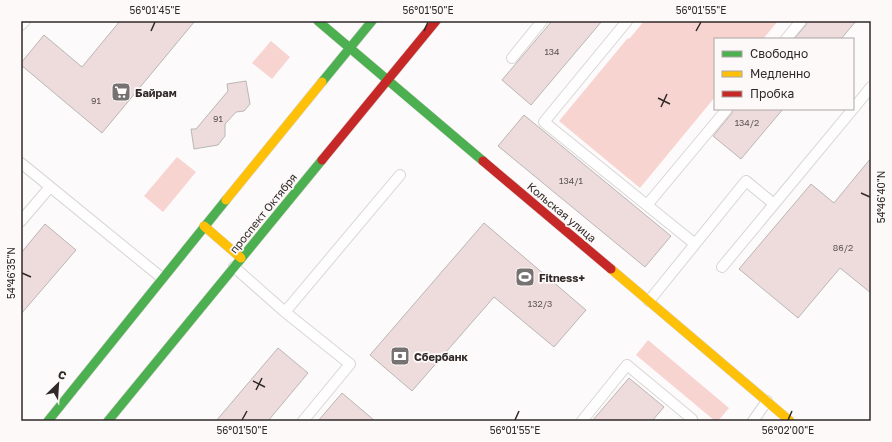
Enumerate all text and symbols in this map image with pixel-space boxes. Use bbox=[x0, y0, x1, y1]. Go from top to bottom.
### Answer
text: 56°01'45"E bbox=[130, 4, 180, 16]
text: 56°01'50"E bbox=[403, 4, 454, 16]
text: 56°01'55"E bbox=[676, 4, 726, 16]
legend bbox=[714, 38, 854, 110]
house number: 134 bbox=[544, 46, 560, 57]
text: Свободно bbox=[750, 46, 808, 61]
text: Медленно bbox=[750, 66, 810, 81]
supermarket icon: Байрам bbox=[110, 81, 132, 103]
place label: Байрам bbox=[135, 86, 177, 99]
text: Пробка bbox=[750, 86, 794, 101]
house number: 91 bbox=[91, 95, 102, 106]
house number: 91 bbox=[213, 113, 224, 124]
house number: 134/2 bbox=[735, 117, 759, 128]
street label: проспект Октября bbox=[227, 170, 299, 256]
text: 54°46'40"N bbox=[875, 171, 887, 223]
house number: 134/1 bbox=[559, 175, 584, 186]
street label: Кольская улица bbox=[525, 179, 599, 245]
house number: 86/2 bbox=[833, 242, 853, 253]
text: 54°46'35"N bbox=[5, 247, 17, 299]
sports icon: Fitness+ bbox=[514, 266, 536, 288]
place label: Fitness+ bbox=[539, 271, 585, 284]
house number: 132/3 bbox=[528, 298, 552, 309]
bank icon: Сбербанк bbox=[389, 345, 411, 367]
place label: Сбербанк bbox=[414, 350, 468, 363]
north arrow bbox=[38, 364, 78, 404]
text: С bbox=[56, 367, 69, 382]
text: 56°01'50"E bbox=[217, 424, 268, 436]
text: 56°01'55"E bbox=[490, 424, 540, 436]
text: 56°02'00"E bbox=[762, 424, 814, 436]

